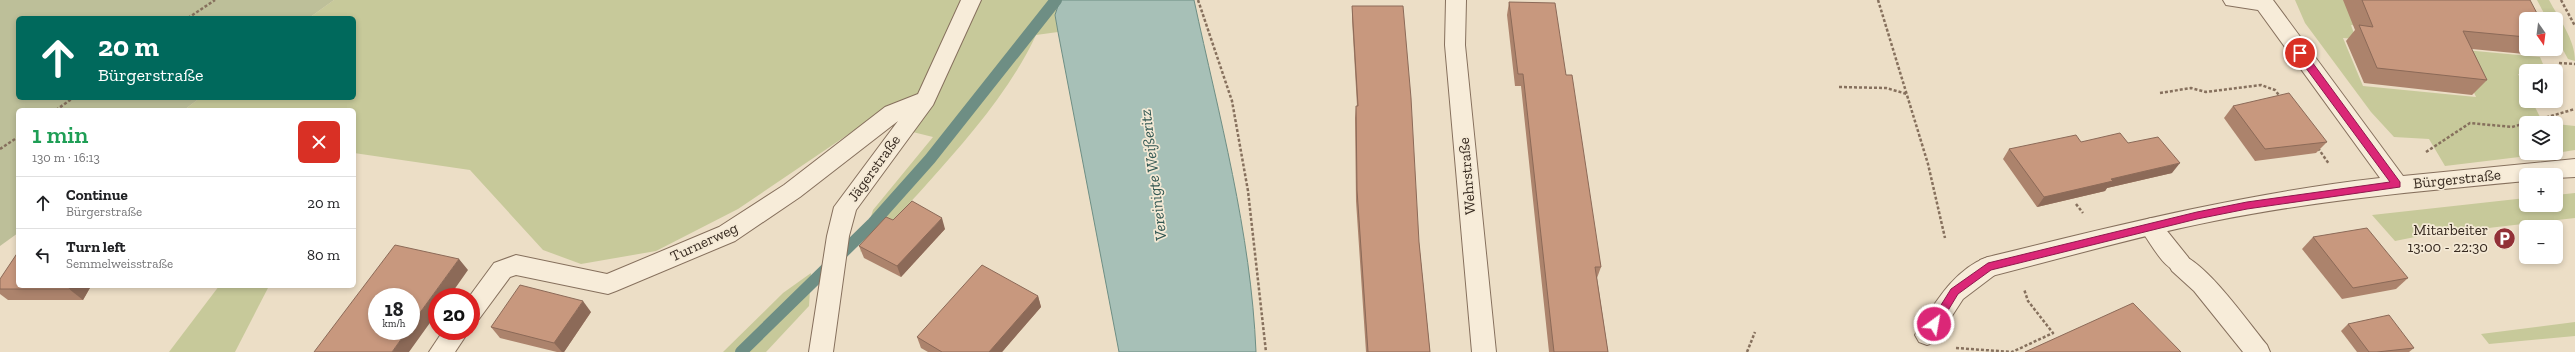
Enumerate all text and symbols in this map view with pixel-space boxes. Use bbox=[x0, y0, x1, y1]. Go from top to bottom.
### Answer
north arrow bbox=[2519, 12, 2563, 56]
map controls bbox=[2519, 12, 2563, 264]
text: 20 m bbox=[98, 30, 159, 63]
icon: ahead bbox=[32, 32, 84, 84]
pin bbox=[2283, 36, 2317, 70]
icon: arrive bbox=[2289, 42, 2311, 64]
text: Bürgerstraße bbox=[98, 64, 203, 86]
button: sound bbox=[2519, 64, 2563, 108]
water label: Vereinigte Weißeritz bbox=[1136, 108, 1170, 242]
button: layers bbox=[2519, 116, 2563, 160]
text: 1 min bbox=[32, 120, 88, 149]
button: close bbox=[298, 121, 340, 163]
street label: Jägerstraße bbox=[844, 131, 904, 205]
street label: Wehrstraße bbox=[1455, 137, 1479, 215]
text: 130 m · 16:13 bbox=[32, 150, 100, 165]
street label: Bürgerstraße bbox=[2412, 165, 2502, 193]
button: + bbox=[2519, 168, 2563, 212]
text: Continue bbox=[66, 186, 128, 204]
icon: ahead bbox=[32, 192, 54, 214]
text: 20 m bbox=[307, 194, 340, 212]
text: Bürgerstraße bbox=[66, 204, 142, 219]
street label: Turnerweg bbox=[667, 219, 741, 265]
button: − bbox=[2519, 220, 2563, 264]
place label: Mitarbeiter 13:00 - 22:30 bbox=[2407, 221, 2488, 256]
parking icon: Mitarbeiter 13:00 - 22:30 bbox=[2491, 226, 2517, 252]
text: Turn left bbox=[66, 238, 126, 256]
icon: left bbox=[32, 244, 54, 266]
text: 80 m bbox=[307, 246, 340, 264]
text: Semmelweisstraße bbox=[66, 256, 173, 271]
speed limit sign: 20 bbox=[428, 288, 480, 340]
text: 18 bbox=[385, 297, 403, 321]
position arrow bbox=[1913, 303, 1955, 345]
text: km/h bbox=[383, 318, 405, 330]

